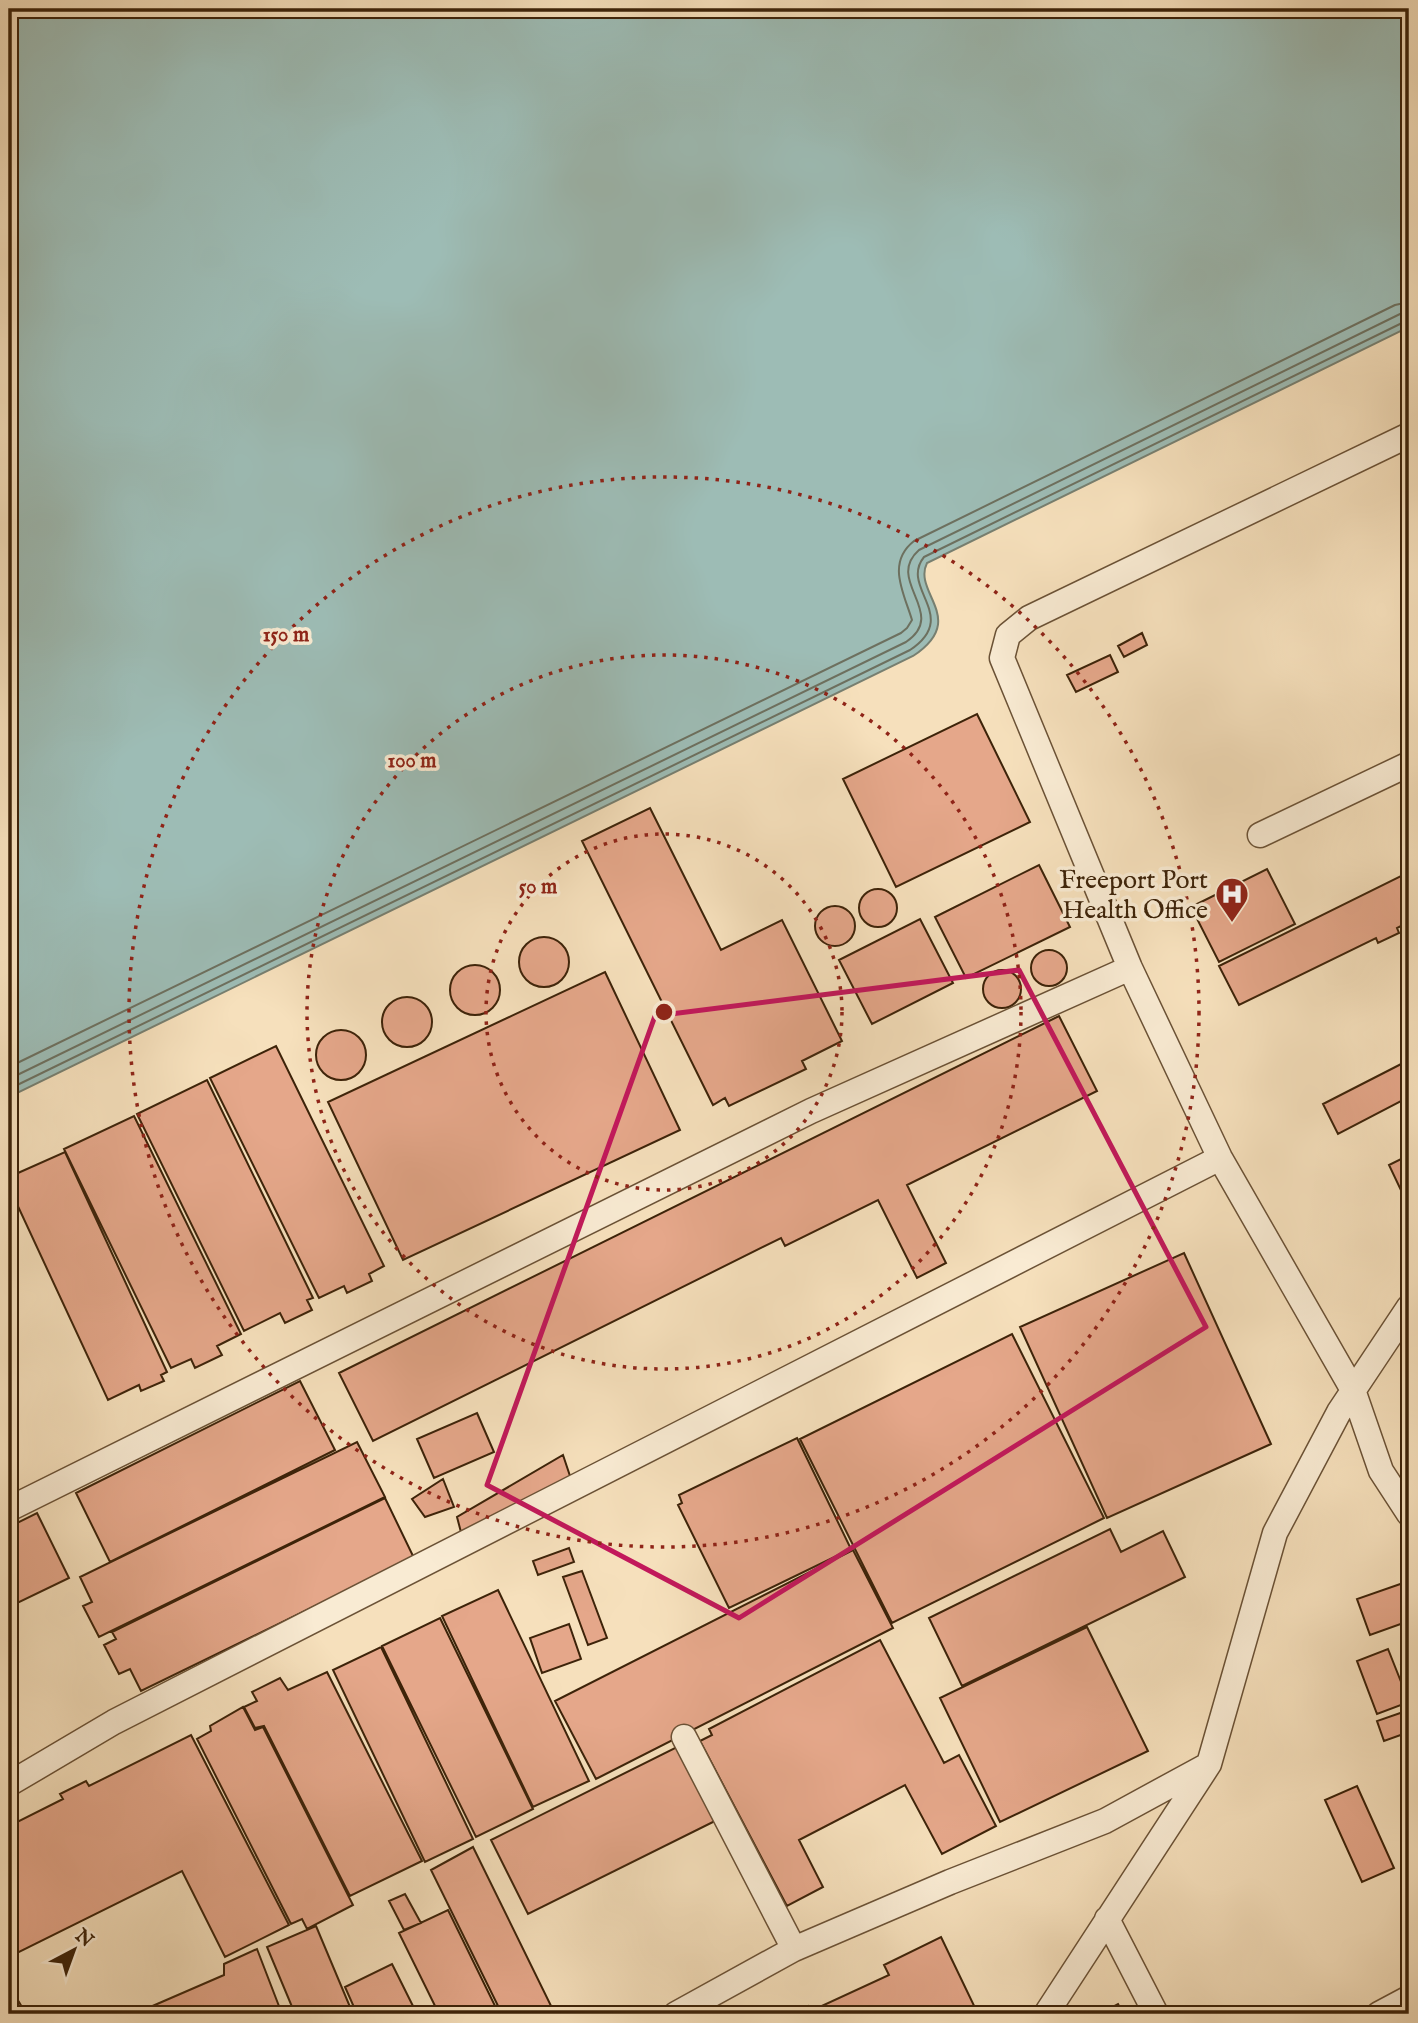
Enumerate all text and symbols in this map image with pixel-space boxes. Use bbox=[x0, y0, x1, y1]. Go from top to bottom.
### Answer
text: 150 m bbox=[263, 622, 310, 649]
text: 100 m bbox=[387, 748, 437, 775]
place label: Freeport Port Health Office bbox=[1059, 864, 1208, 927]
text: 50 m bbox=[519, 874, 558, 901]
hospital icon: Freeport Port Health Office bbox=[1213, 875, 1251, 924]
centre of rings bbox=[652, 1000, 676, 1024]
north arrow bbox=[38, 1914, 108, 1984]
text: N bbox=[69, 1924, 98, 1953]

